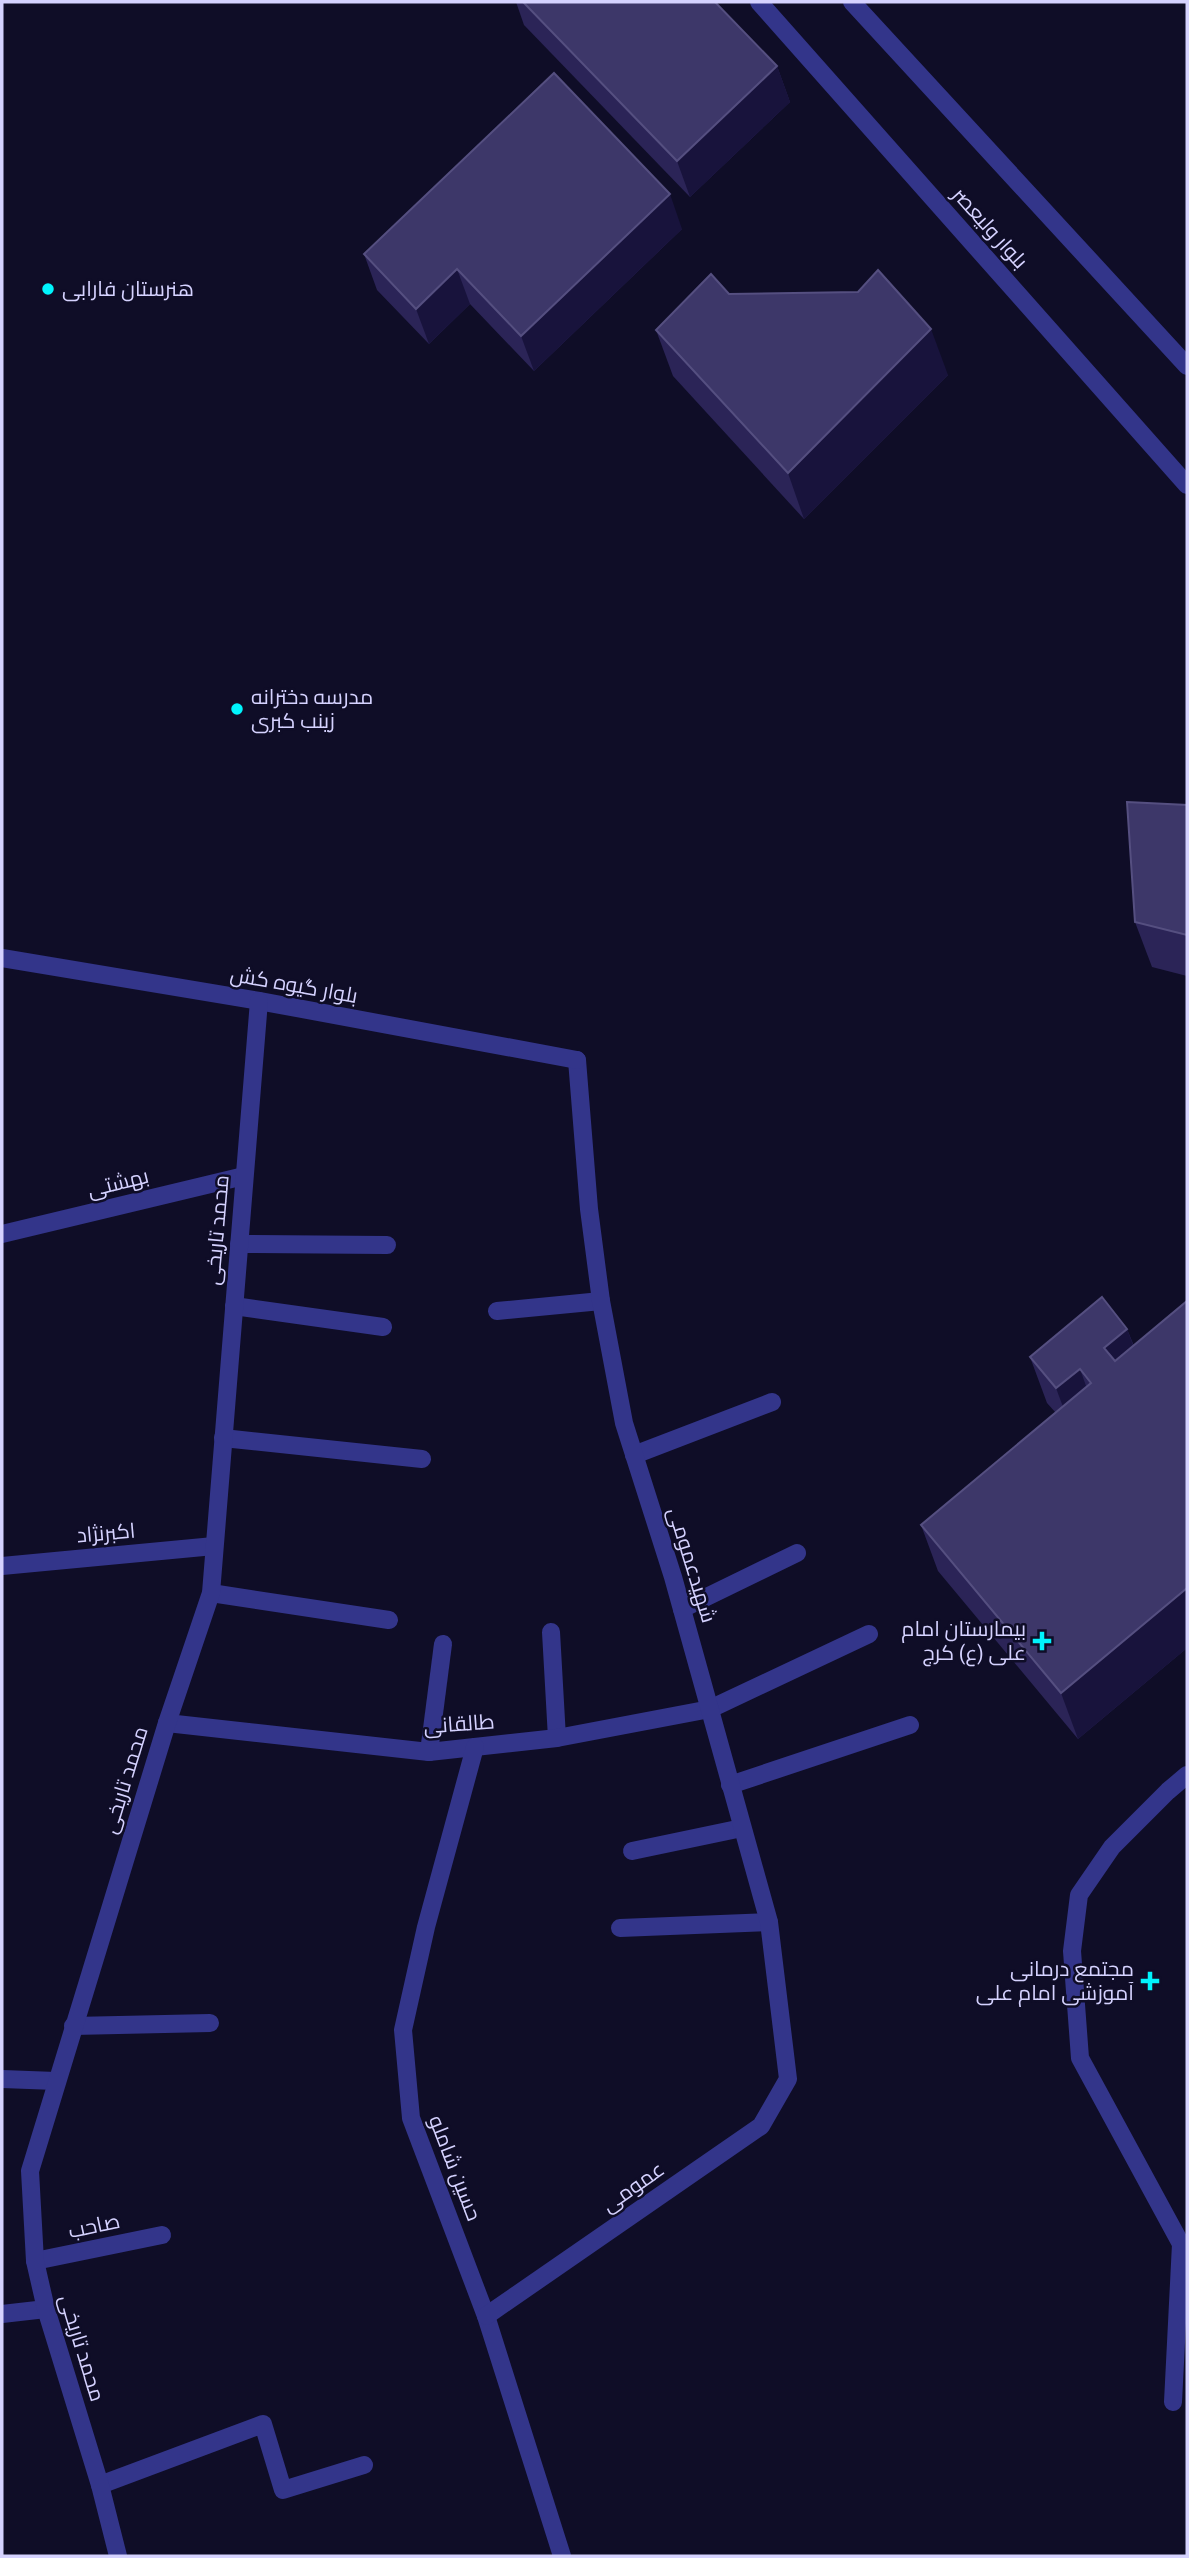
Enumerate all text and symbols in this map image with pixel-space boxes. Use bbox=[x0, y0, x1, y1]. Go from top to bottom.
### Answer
street label: بلوار ولیعصر bbox=[947, 182, 1033, 273]
place label: هنرستان فارابی bbox=[62, 277, 194, 302]
marker: هنرستان فارابی bbox=[40, 281, 56, 297]
place label: مدرسه دخترانه زینب کبری bbox=[251, 685, 373, 734]
marker: مدرسه دخترانه زینب کبری bbox=[229, 701, 245, 717]
street label: بلوار گیوه کش bbox=[228, 962, 360, 1009]
street label: بهشتی bbox=[85, 1164, 151, 1203]
street label: محمد تاریخی bbox=[200, 1174, 235, 1286]
street label: شهیدعمومی bbox=[662, 1504, 721, 1626]
street label: اکبرنژاد bbox=[76, 1518, 136, 1548]
place label: بیمارستان امام علی (ع) کرج bbox=[901, 1617, 1026, 1667]
marker: بیمارستان امام علی (ع) کرج bbox=[1032, 1631, 1052, 1651]
street label: طالقانی bbox=[423, 1710, 495, 1739]
street label: محمد تاریخی bbox=[97, 1724, 154, 1837]
place label: مجتمع درمانی آموزشی امام علی bbox=[976, 1957, 1134, 2007]
marker: مجتمع درمانی آموزشی امام علی bbox=[1140, 1971, 1160, 1991]
street label: حسین شاملو bbox=[423, 2112, 486, 2224]
street label: عمومی bbox=[597, 2157, 669, 2218]
street label: صاحب bbox=[66, 2209, 122, 2243]
street label: محمد تاریخی bbox=[53, 2292, 110, 2405]

